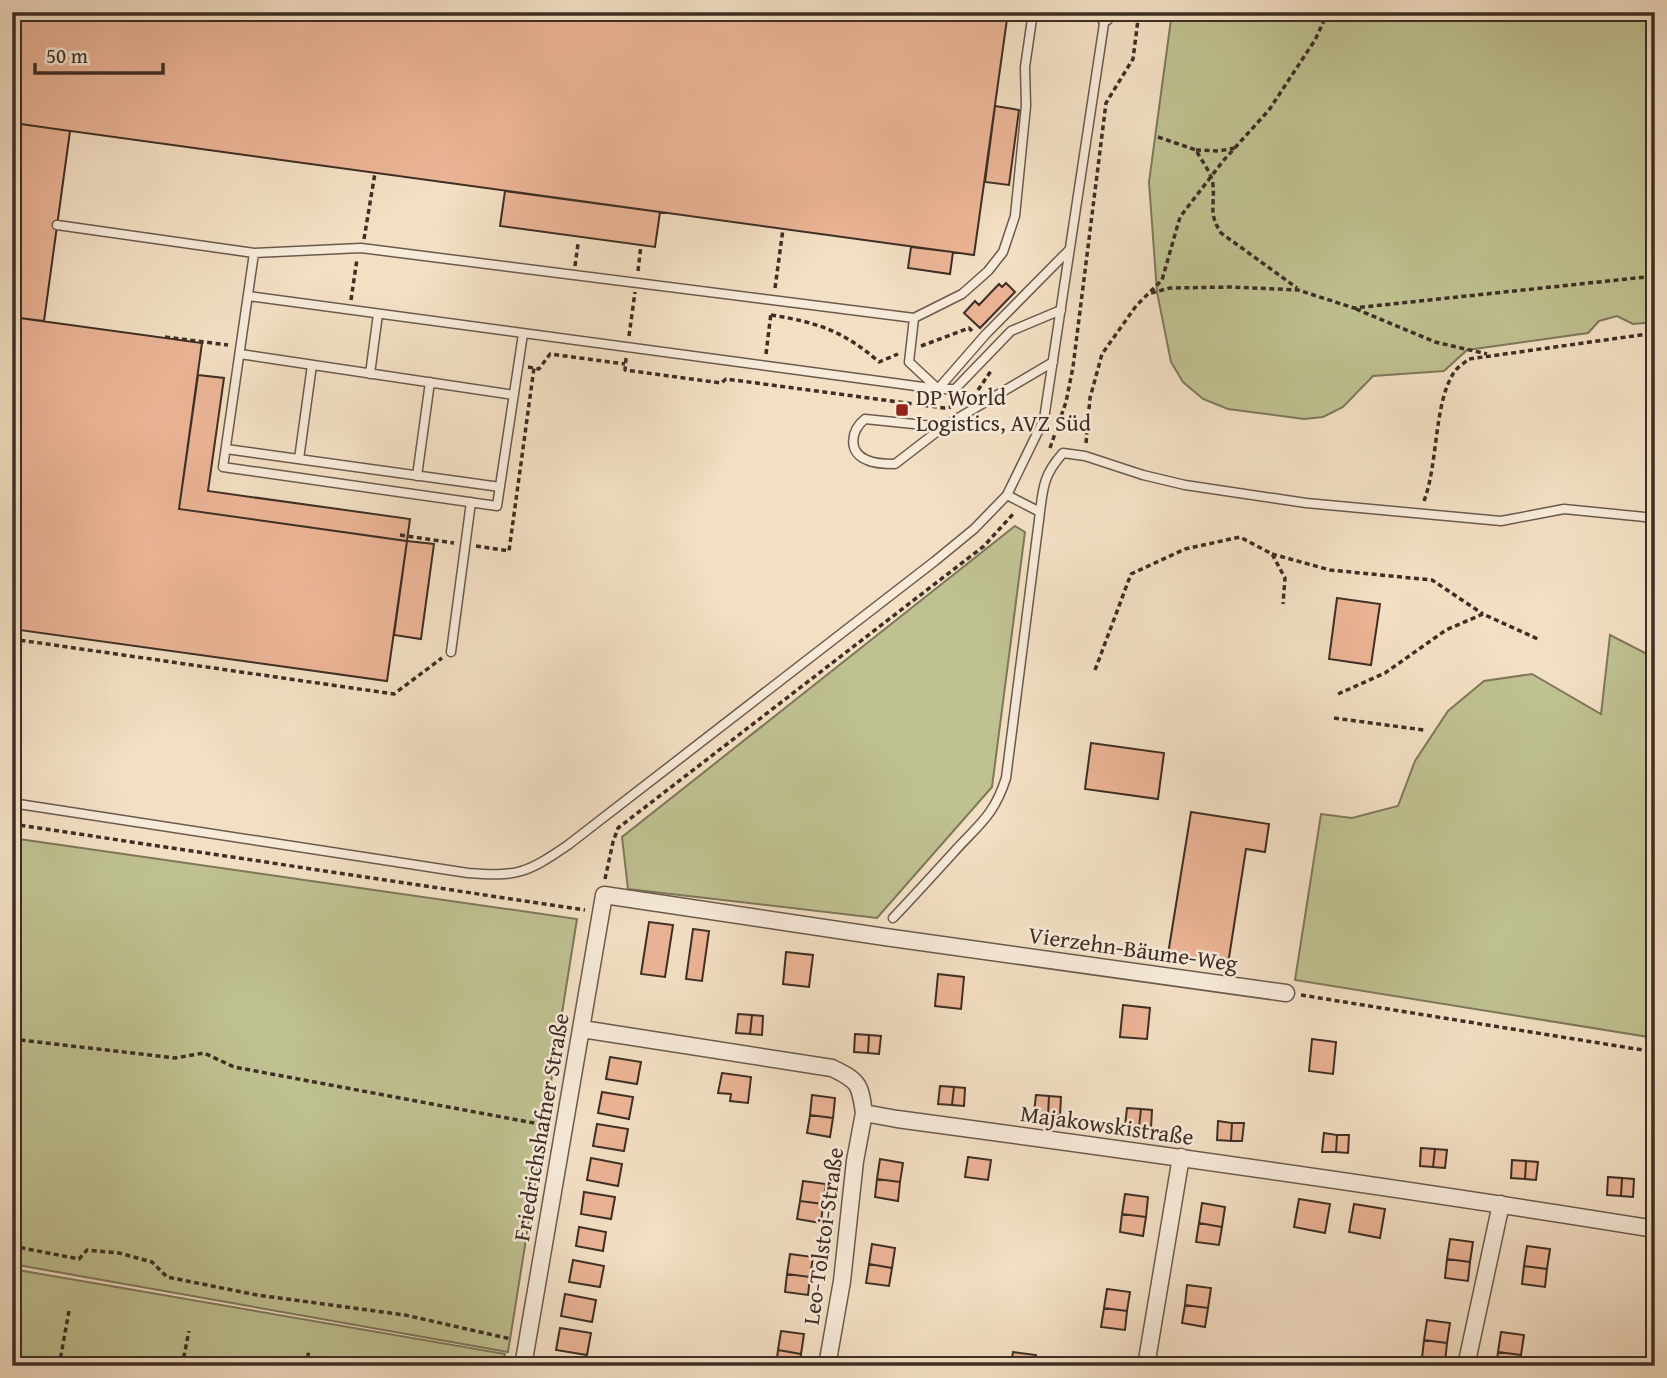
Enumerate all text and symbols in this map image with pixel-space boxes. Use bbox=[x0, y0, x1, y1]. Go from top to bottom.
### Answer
scale bar bbox=[35, 32, 163, 76]
text: 50 m bbox=[46, 40, 88, 71]
place label: DP World Logistics, AVZ Süd bbox=[916, 380, 1092, 439]
marker: DP World Logistics, AVZ Süd bbox=[894, 402, 910, 418]
street label: Vierzehn-Bäume-Weg bbox=[1026, 917, 1240, 980]
street label: Friedrichshafner Straße bbox=[504, 1010, 577, 1244]
street label: Majakowskistraße bbox=[1018, 1096, 1196, 1153]
street label: Leo-Tolstoi-Straße bbox=[794, 1145, 851, 1327]

